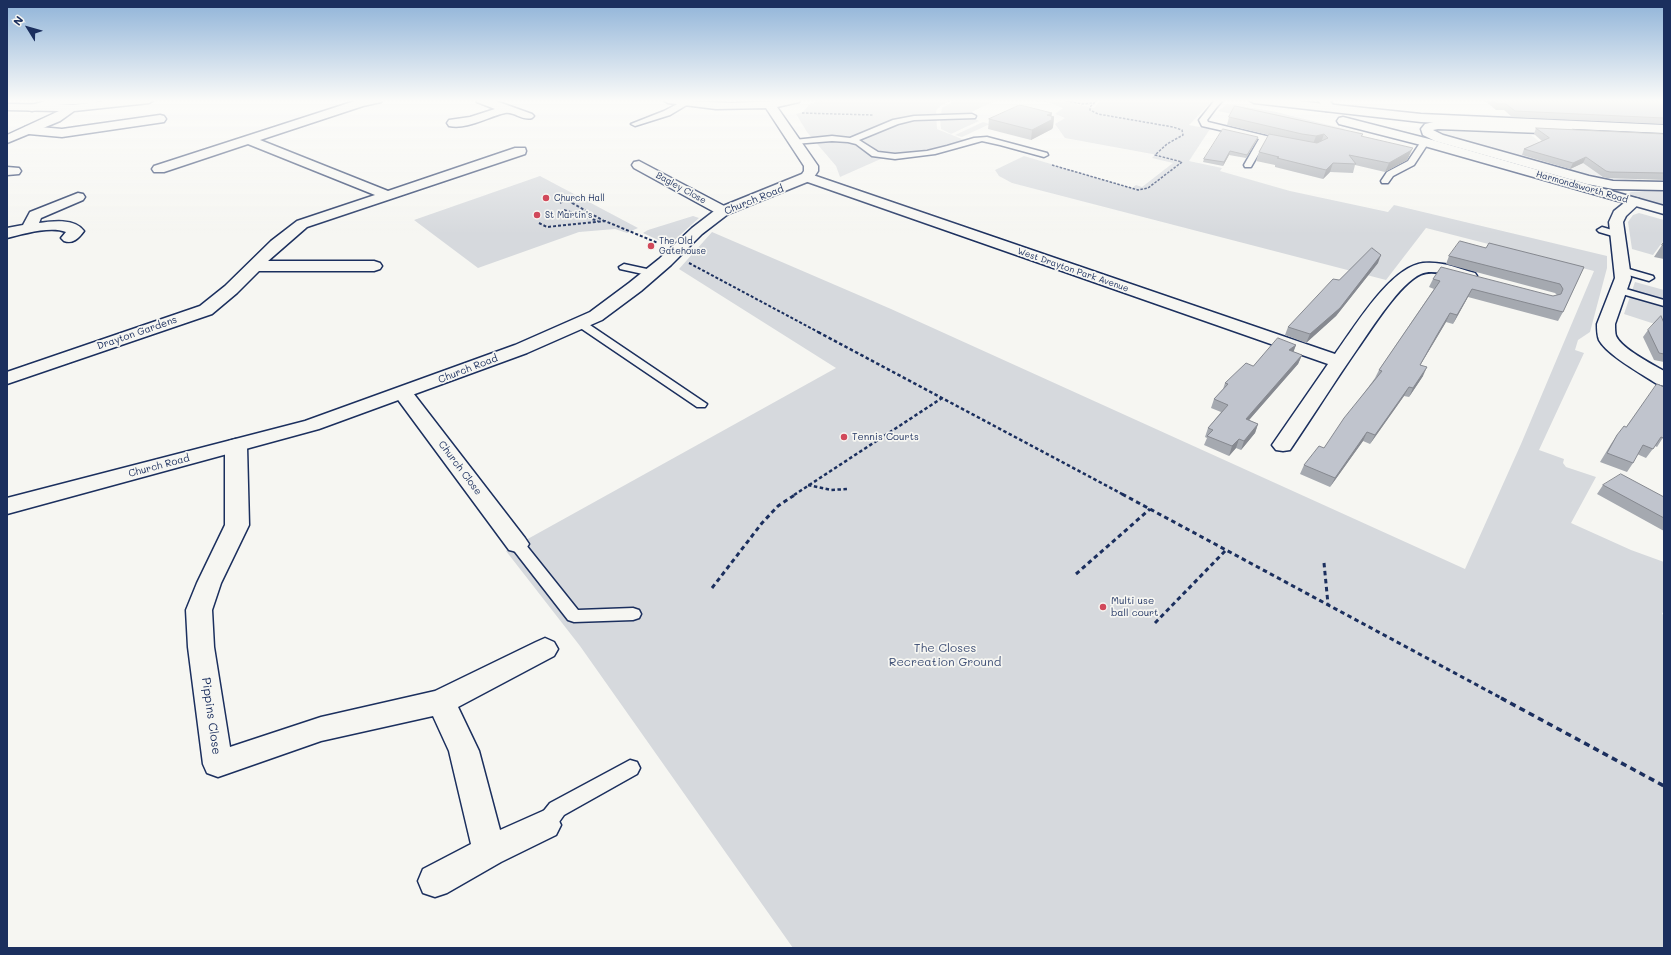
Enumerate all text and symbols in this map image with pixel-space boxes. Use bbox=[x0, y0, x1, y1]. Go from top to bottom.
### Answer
north arrow bbox=[8, 8, 48, 48]
text: N bbox=[10, 13, 27, 28]
street label: Harmondsworth Road bbox=[1535, 169, 1629, 205]
street label: Bagley Close bbox=[654, 170, 708, 206]
street label: Church Road bbox=[723, 183, 785, 217]
marker: Church Hall bbox=[541, 193, 551, 203]
place label: Church Hall bbox=[554, 193, 605, 203]
marker: St Martin's bbox=[532, 210, 542, 220]
place label: St Martin's bbox=[545, 210, 592, 220]
place label: The Old Gatehouse bbox=[659, 236, 706, 257]
marker: The Old Gatehouse bbox=[646, 241, 656, 251]
street label: West Drayton Park Avenue bbox=[1016, 246, 1130, 294]
street label: Drayton Gardens bbox=[95, 314, 179, 352]
street label: Church Road bbox=[436, 352, 500, 386]
place label: Tennis Courts bbox=[852, 431, 919, 443]
marker: Tennis Courts bbox=[839, 432, 849, 442]
street label: Church Close bbox=[436, 439, 484, 497]
street label: Church Road bbox=[127, 452, 191, 480]
place label: Multi use ball court bbox=[1111, 595, 1159, 618]
marker: Multi use ball court bbox=[1098, 602, 1108, 612]
park label: The Closes Recreation Ground bbox=[889, 641, 1001, 669]
street label: Pippins Close bbox=[198, 676, 224, 756]

